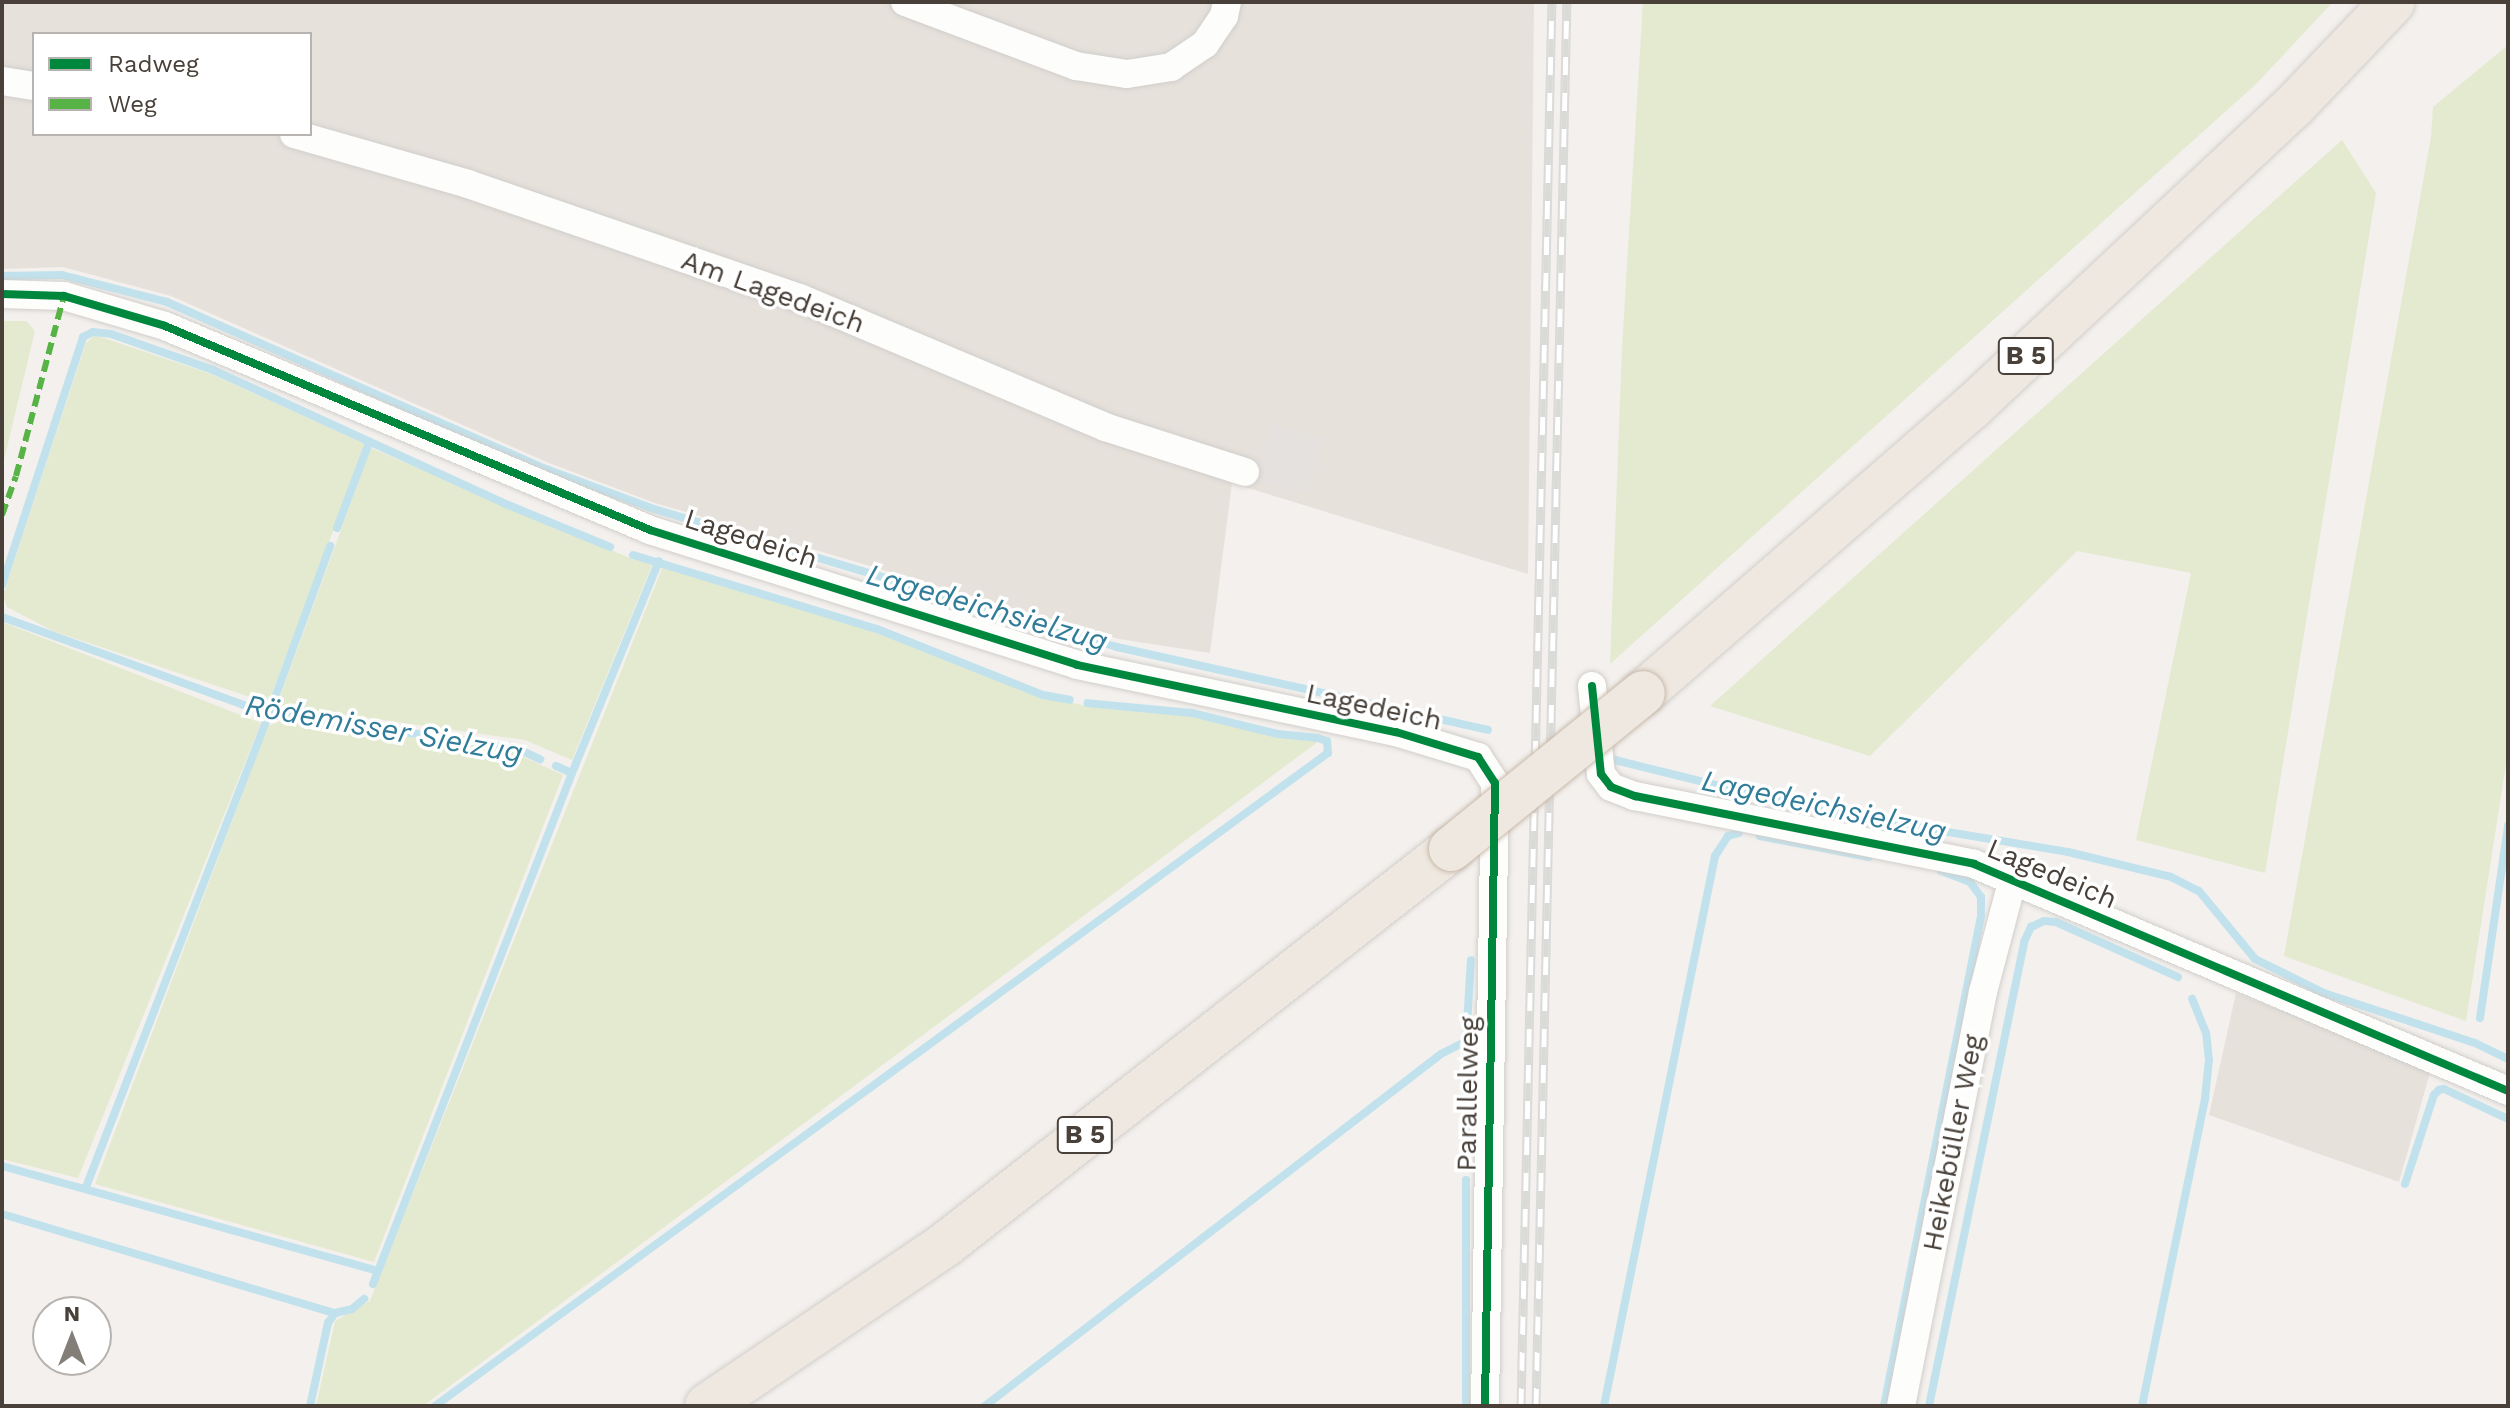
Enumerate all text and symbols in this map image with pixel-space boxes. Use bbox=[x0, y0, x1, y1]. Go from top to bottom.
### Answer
legend bbox=[32, 32, 312, 136]
text: Radweg bbox=[108, 50, 199, 78]
text: Weg bbox=[108, 90, 157, 118]
street label: Am Lagedeich bbox=[677, 243, 869, 341]
road number: B 5 bbox=[1996, 334, 2056, 378]
street label: Lagedeich bbox=[680, 502, 822, 576]
water label: Lagedeichsielzug bbox=[862, 556, 1112, 660]
street label: Lagedeich bbox=[1303, 676, 1445, 738]
water label: Rödemisser Sielzug bbox=[242, 687, 526, 771]
water label: Lagedeichsielzug bbox=[1698, 762, 1950, 850]
street label: Lagedeich bbox=[1982, 832, 2122, 916]
street label: Parallelweg bbox=[1450, 1016, 1486, 1172]
street label: Heikebüller Weg bbox=[1915, 1031, 1991, 1255]
road number: B 5 bbox=[1055, 1113, 1115, 1157]
north arrow bbox=[32, 1296, 112, 1376]
text: N bbox=[64, 1301, 80, 1326]

